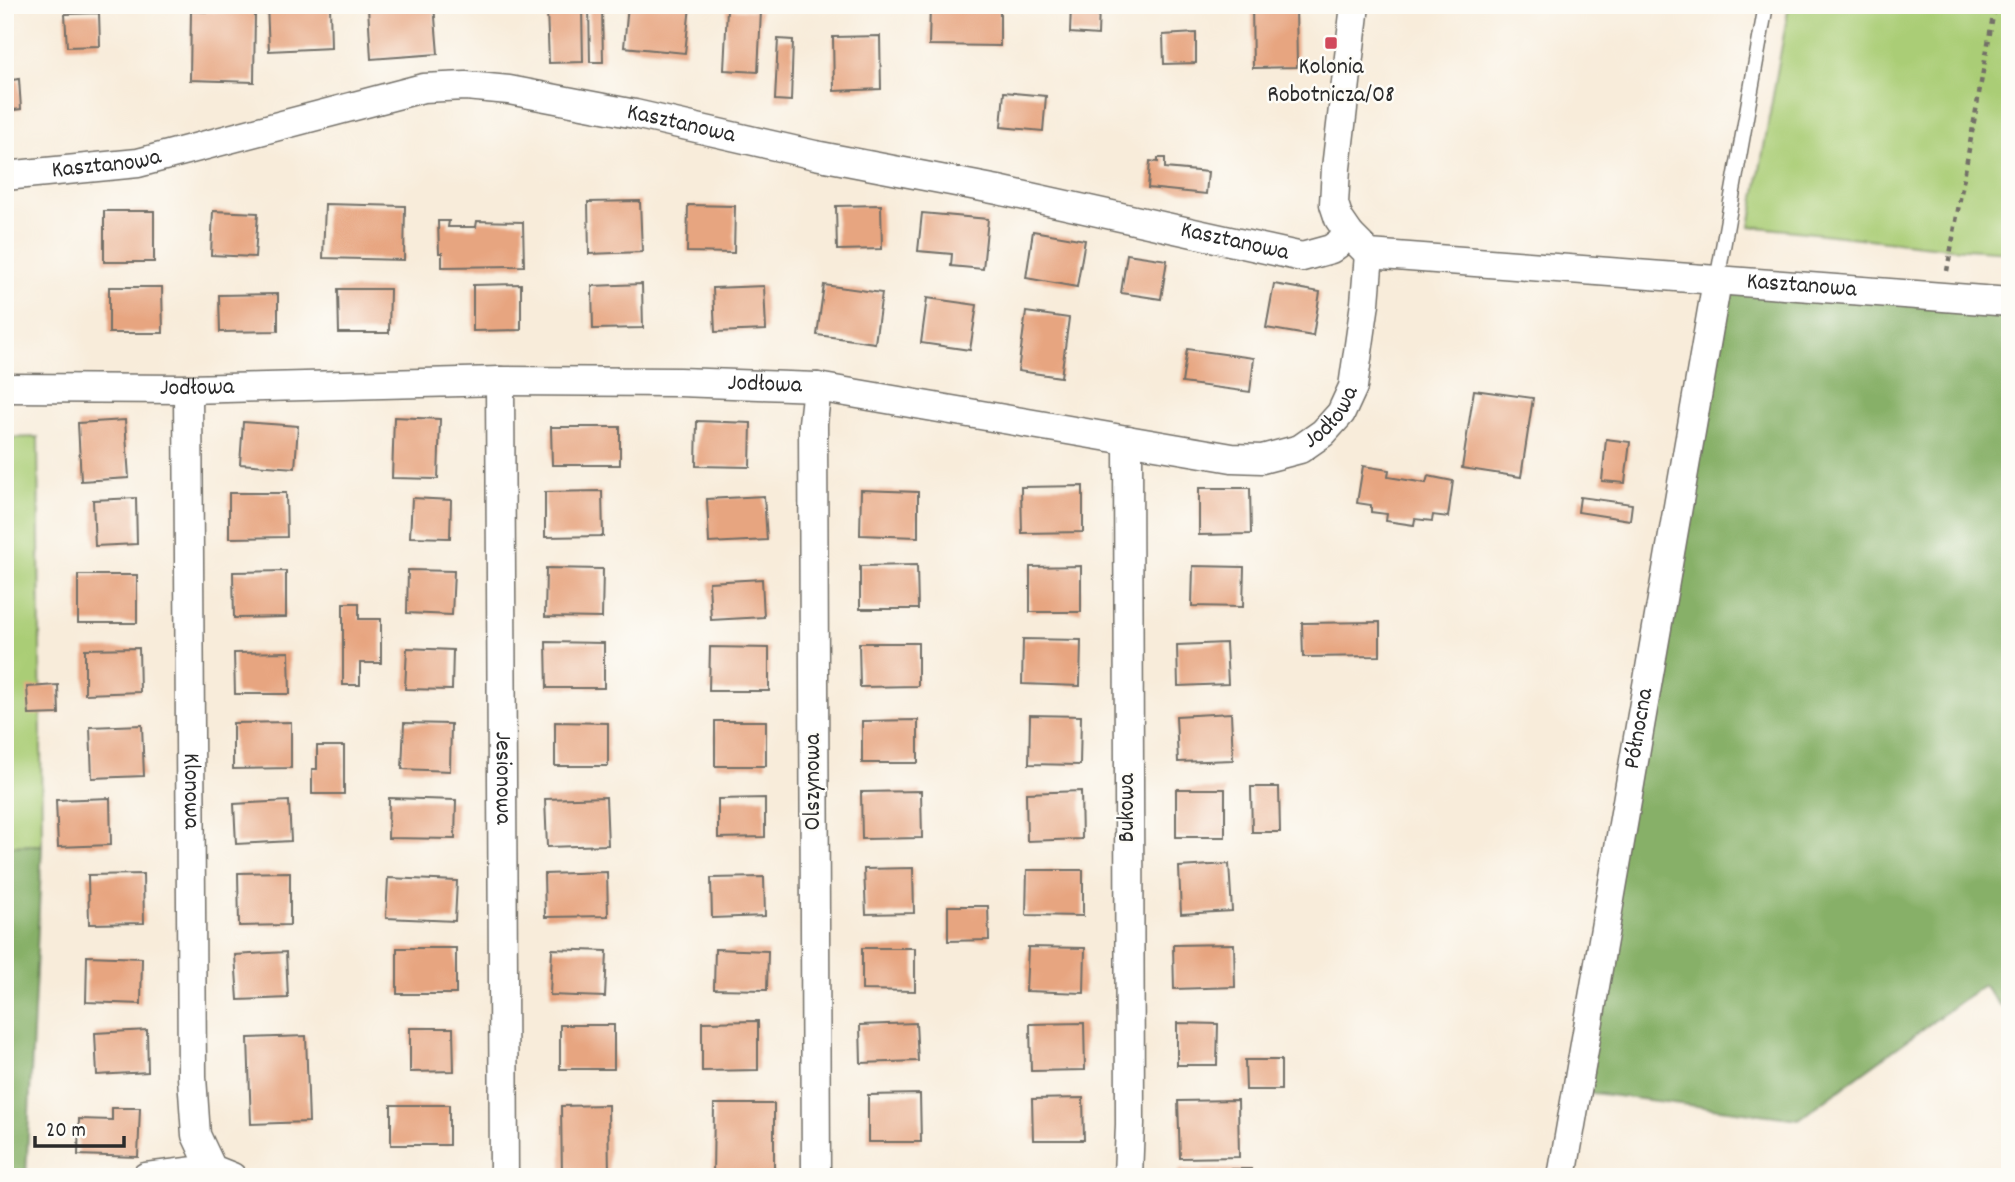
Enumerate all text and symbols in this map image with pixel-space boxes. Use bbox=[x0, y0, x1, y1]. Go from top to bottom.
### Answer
marker: Kolonia Robotnicza/08 bbox=[1323, 35, 1339, 51]
place label: Kolonia Robotnicza/08 bbox=[1267, 51, 1395, 113]
street label: Kasztanowa bbox=[624, 96, 739, 153]
street label: Kasztanowa bbox=[50, 140, 166, 188]
street label: Kasztanowa bbox=[1177, 214, 1293, 271]
street label: Kasztanowa bbox=[1745, 265, 1858, 308]
street label: Jodłowa bbox=[727, 367, 803, 403]
street label: Jodłowa bbox=[160, 371, 235, 406]
street label: Jodłowa bbox=[1297, 380, 1368, 458]
street label: Północna bbox=[1616, 685, 1663, 772]
street label: Jesionowa bbox=[485, 731, 519, 825]
street label: Olszynowa bbox=[797, 733, 831, 830]
street label: Klonowa bbox=[173, 753, 208, 830]
street label: Bukowa bbox=[1111, 773, 1145, 842]
scale bar bbox=[35, 1105, 124, 1149]
text: 20 m bbox=[46, 1117, 86, 1147]

